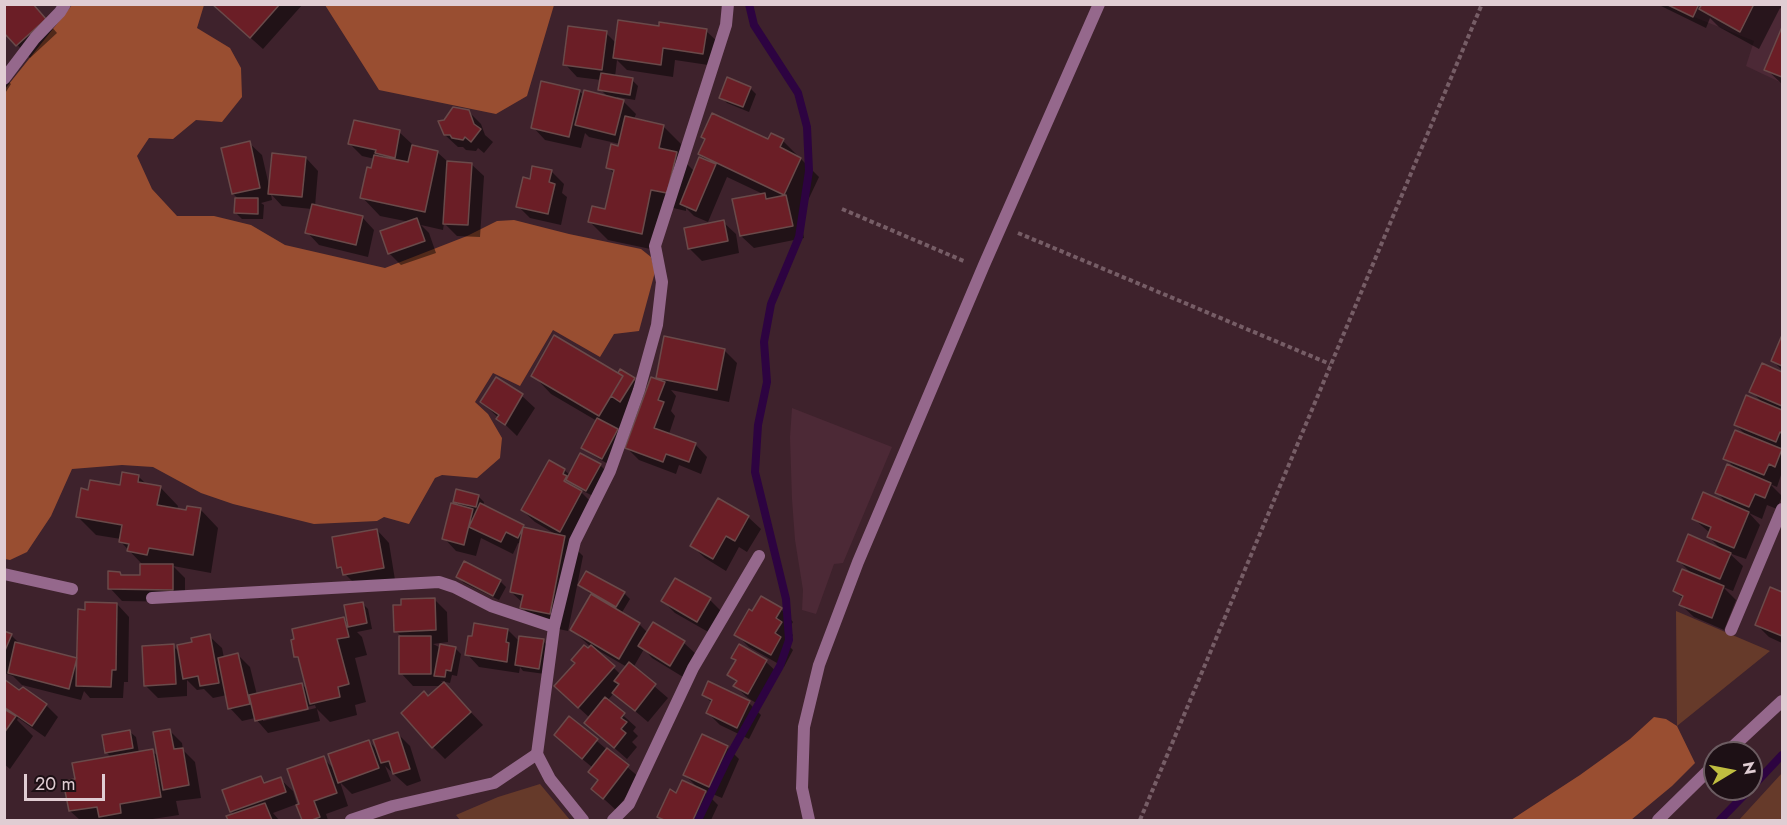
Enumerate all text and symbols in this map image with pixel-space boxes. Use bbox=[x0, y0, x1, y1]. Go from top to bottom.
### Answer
north arrow bbox=[1703, 741, 1763, 801]
text: N bbox=[1737, 760, 1762, 776]
scale bar bbox=[27, 762, 108, 800]
text: 20 m bbox=[35, 771, 75, 797]

